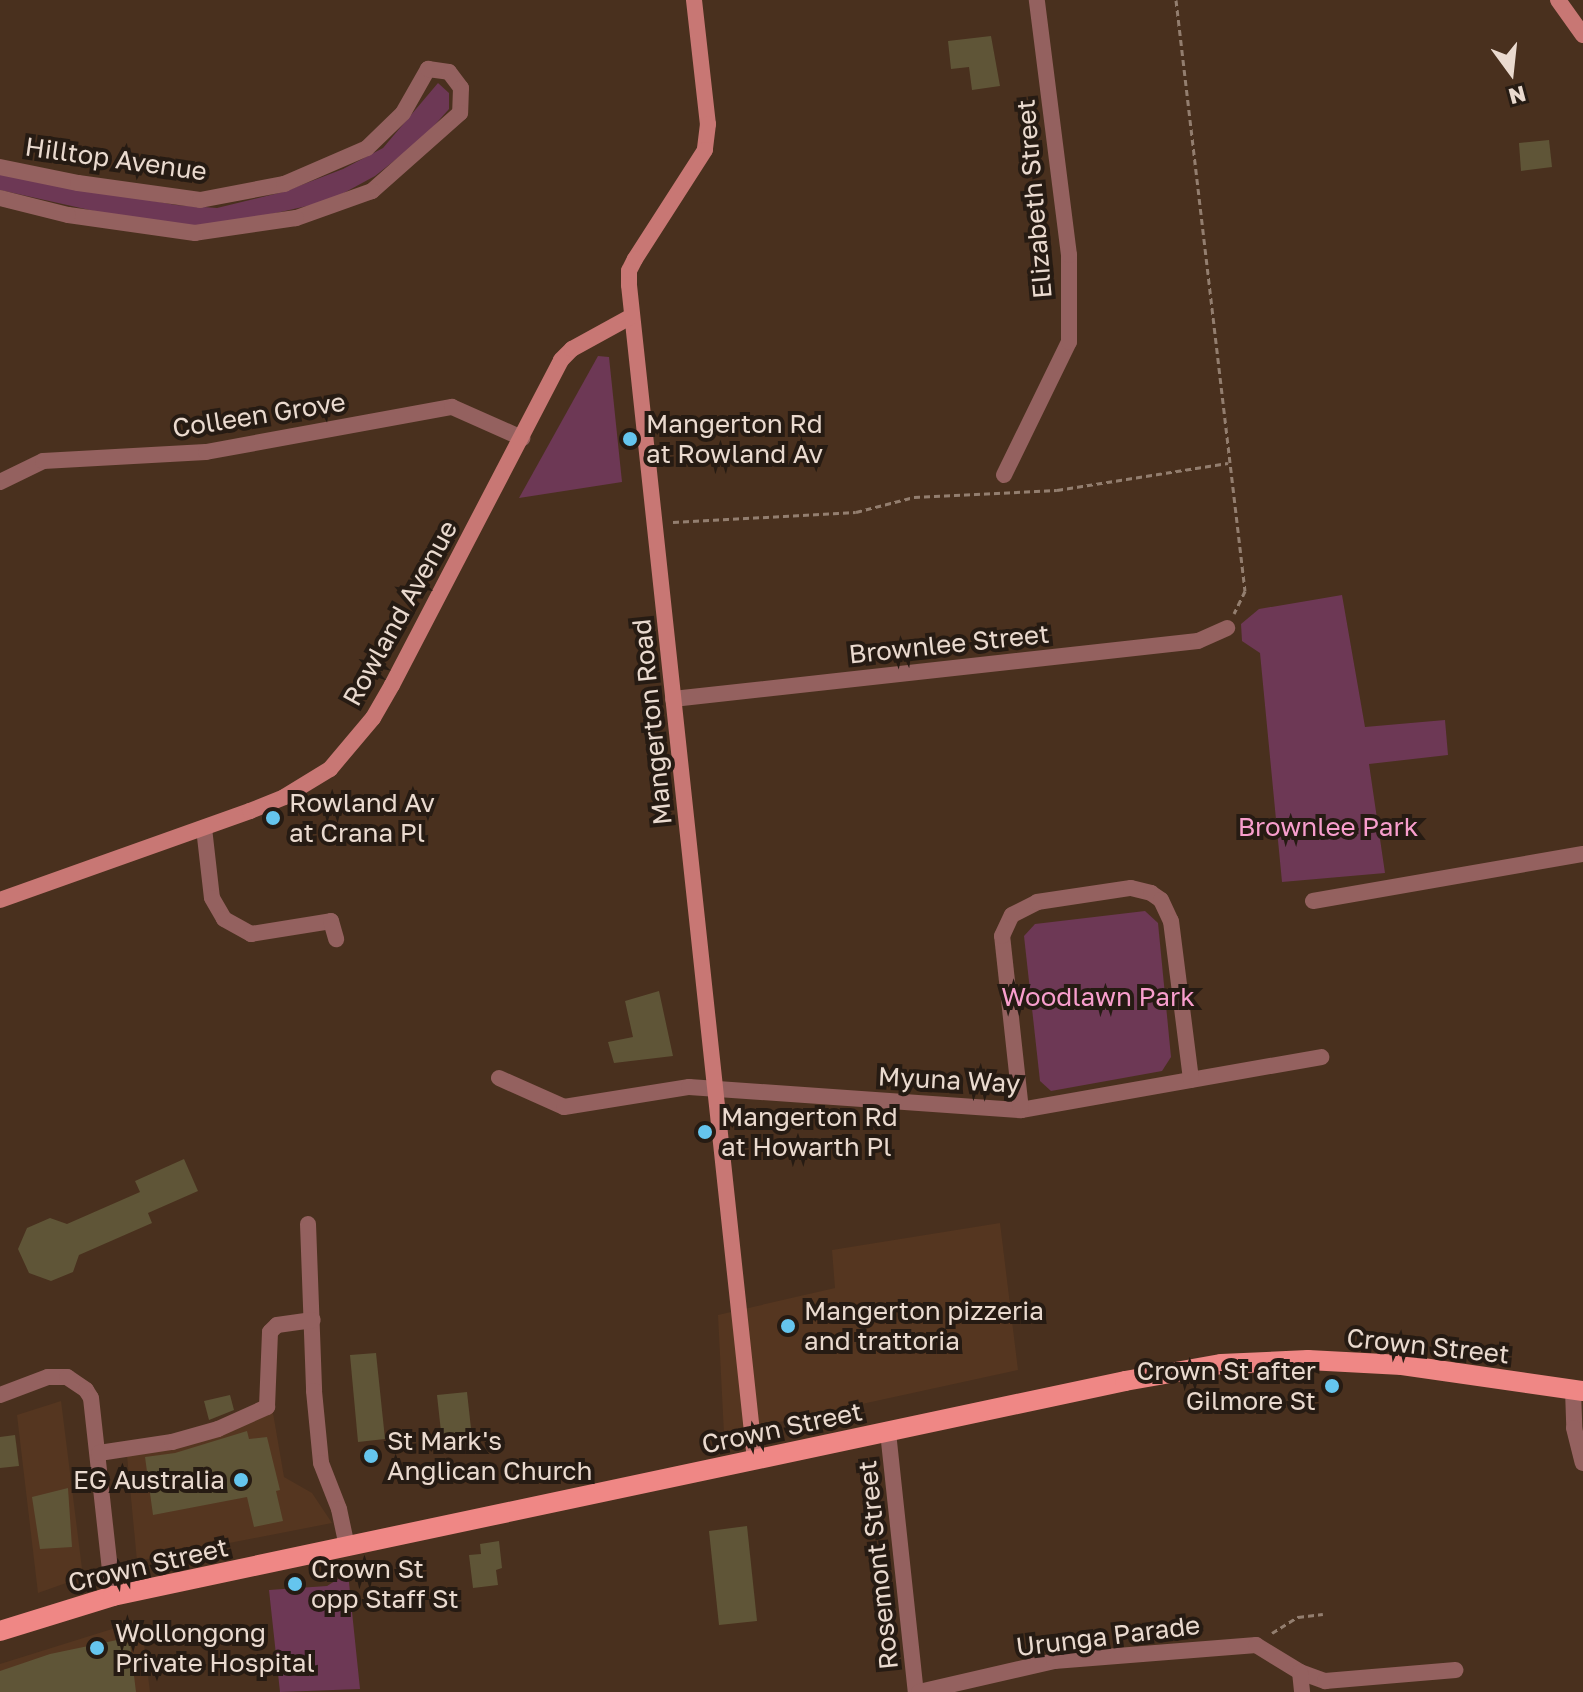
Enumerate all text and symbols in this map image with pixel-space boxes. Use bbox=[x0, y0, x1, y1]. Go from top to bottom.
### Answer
north arrow bbox=[1471, 32, 1551, 112]
text: N bbox=[1506, 80, 1529, 111]
street label: Elizabeth Street bbox=[1010, 98, 1058, 300]
street label: Hilltop Avenue bbox=[23, 131, 209, 187]
street label: Colleen Grove bbox=[170, 386, 348, 444]
place label: Mangerton Rd at Rowland Av bbox=[646, 408, 823, 470]
marker: Mangerton Rd at Rowland Av bbox=[621, 430, 639, 448]
street label: Rowland Avenue bbox=[336, 515, 464, 711]
street label: Mangerton Road bbox=[626, 617, 678, 827]
street label: Brownlee Street bbox=[847, 618, 1051, 670]
place label: Rowland Av at Crana Pl bbox=[289, 787, 435, 848]
marker: Rowland Av at Crana Pl bbox=[264, 809, 282, 827]
park label: Brownlee Park bbox=[1238, 811, 1418, 843]
park label: Woodlawn Park bbox=[1001, 981, 1195, 1013]
street label: Myuna Way bbox=[877, 1061, 1021, 1099]
place label: Mangerton Rd at Howarth Pl bbox=[721, 1101, 898, 1162]
marker: Mangerton Rd at Howarth Pl bbox=[696, 1123, 714, 1141]
place label: Mangerton pizzeria and trattoria bbox=[804, 1295, 1044, 1356]
marker: Mangerton pizzeria and trattoria bbox=[779, 1317, 797, 1335]
street label: Crown Street bbox=[1345, 1322, 1511, 1370]
place label: Crown St after Gilmore St bbox=[1136, 1355, 1316, 1416]
marker: Crown St after Gilmore St bbox=[1323, 1377, 1341, 1395]
street label: Crown Street bbox=[699, 1396, 865, 1460]
place label: St Mark's Anglican Church bbox=[387, 1425, 592, 1486]
marker: St Mark's Anglican Church bbox=[362, 1447, 380, 1465]
street label: Rosemont Street bbox=[852, 1459, 904, 1671]
place label: EG Australia bbox=[73, 1464, 225, 1496]
marker: EG Australia bbox=[232, 1471, 250, 1489]
street label: Crown Street bbox=[65, 1531, 231, 1599]
place label: Crown St opp Staff St bbox=[311, 1553, 459, 1614]
marker: Crown St opp Staff St bbox=[286, 1575, 304, 1593]
street label: Urunga Parade bbox=[1014, 1609, 1202, 1663]
place label: Wollongong Private Hospital bbox=[115, 1617, 315, 1678]
marker: Wollongong Private Hospital bbox=[86, 1637, 108, 1659]

